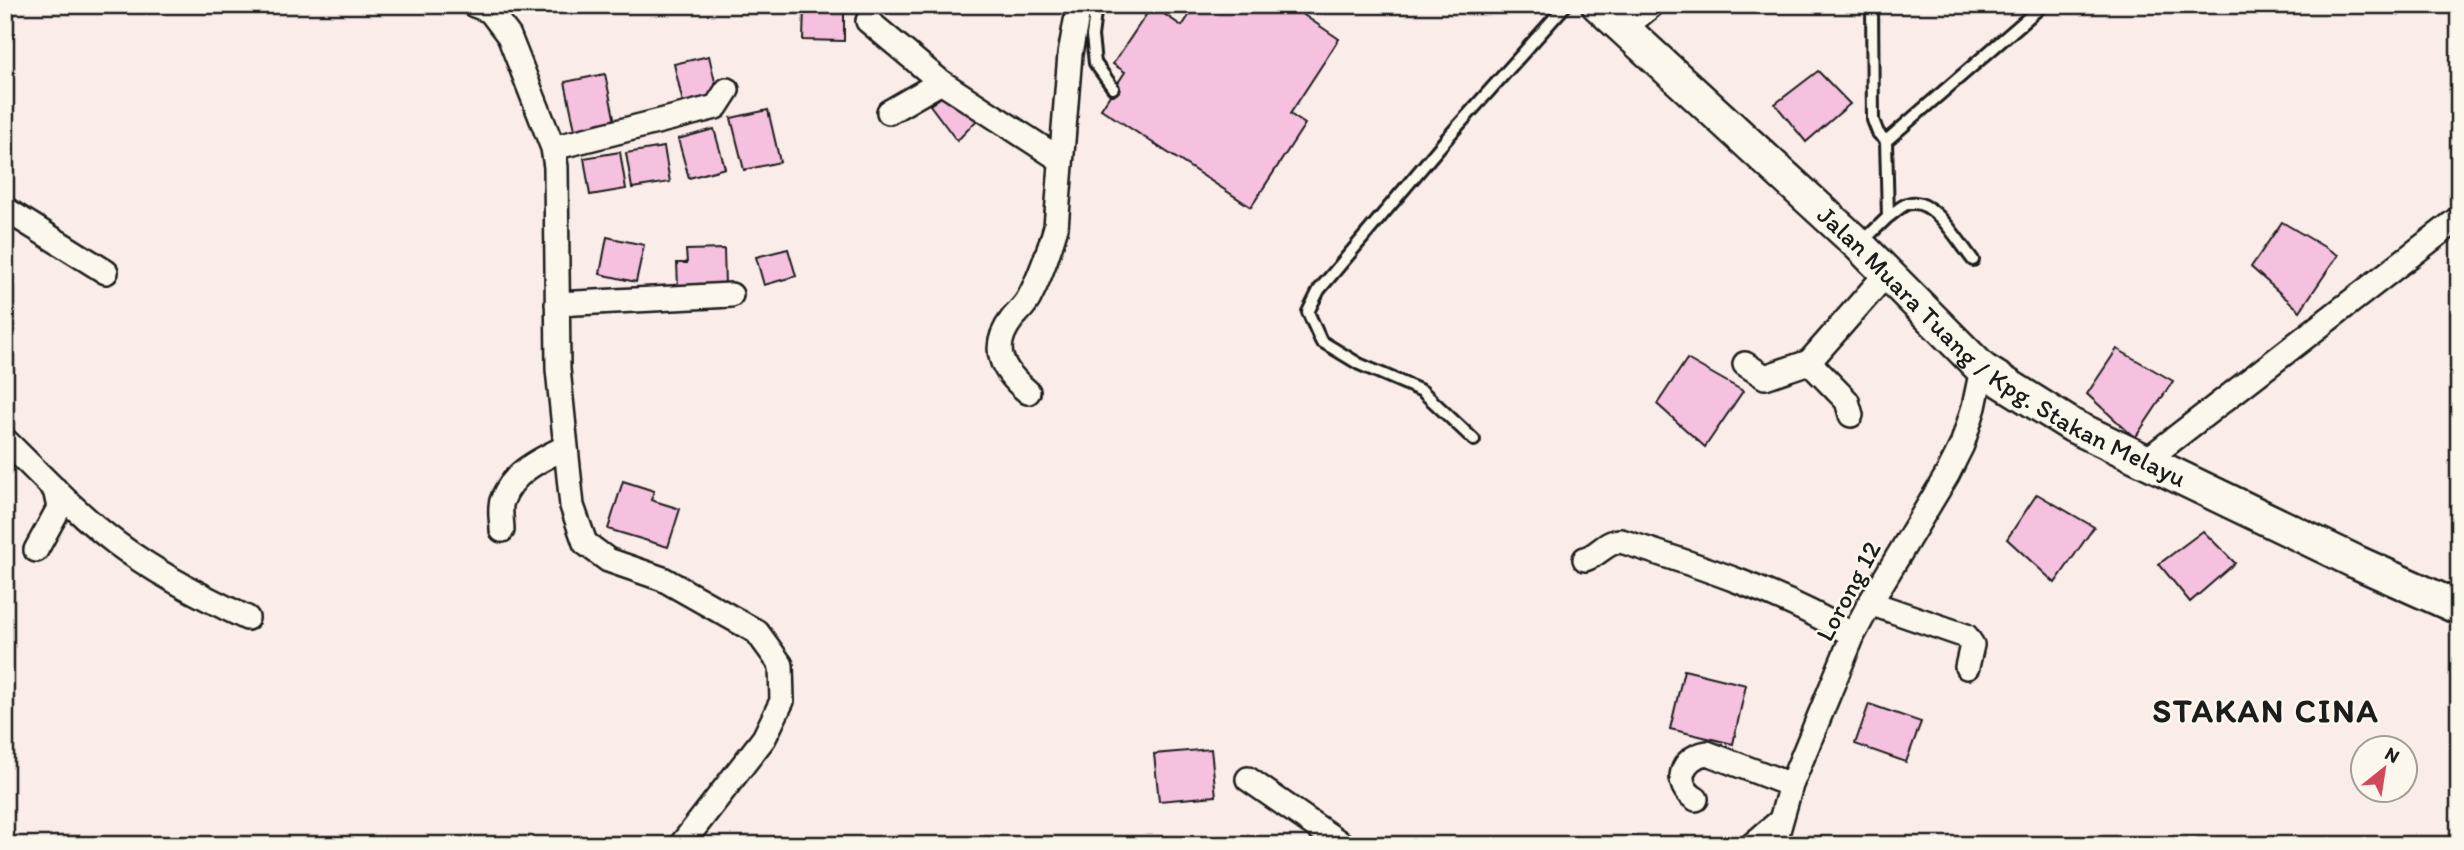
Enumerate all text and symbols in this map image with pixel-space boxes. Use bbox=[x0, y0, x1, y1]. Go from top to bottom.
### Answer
street label: Jalan Muara Tuang / Kpg. Stakan Melayu bbox=[1811, 199, 2191, 494]
street label: Lorong 12 bbox=[1808, 535, 1888, 647]
district label: STAKAN CINA bbox=[2152, 691, 2380, 730]
north arrow bbox=[2348, 734, 2418, 804]
text: N bbox=[2381, 742, 2404, 768]

